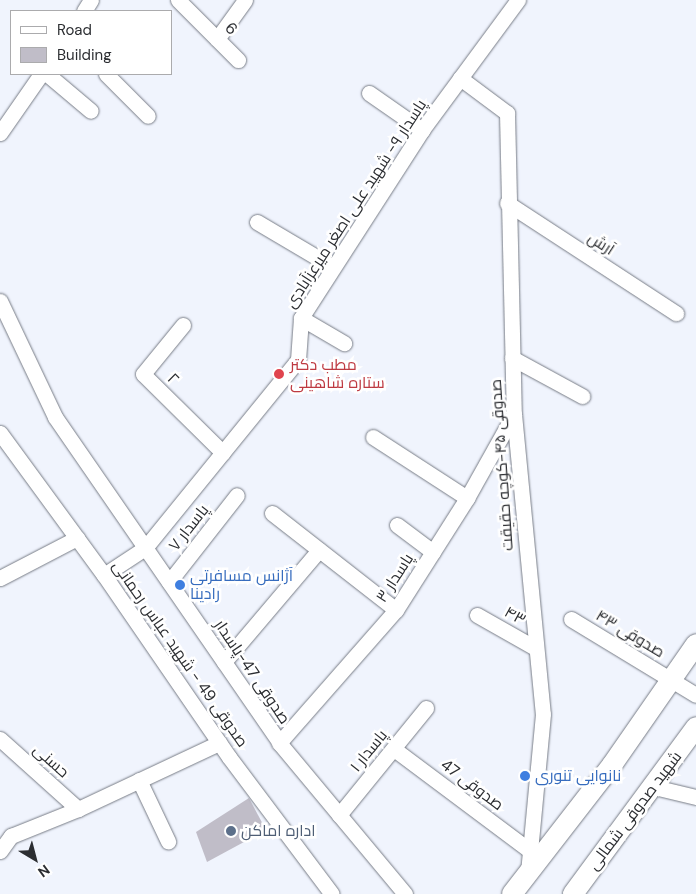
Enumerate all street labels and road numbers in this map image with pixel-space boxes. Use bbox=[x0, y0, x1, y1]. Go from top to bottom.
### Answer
street label: 6 bbox=[221, 19, 241, 39]
street label: پاسدار ۹- شهید علی اصغر میرعزآبادی bbox=[281, 96, 431, 312]
street label: آرش bbox=[584, 228, 618, 260]
street label: ۲ bbox=[163, 369, 183, 389]
street label: صدوقی ۴۵-کوچه حقیقت bbox=[486, 379, 518, 551]
street label: پاسدار ۷ bbox=[165, 501, 213, 555]
street label: پاسدار ۳ bbox=[372, 550, 418, 606]
street label: صدوقی 49 - شهید عباس رحمانی bbox=[108, 557, 252, 751]
street label: ۴۳ bbox=[501, 602, 529, 630]
street label: صدوقی ۴۳ bbox=[592, 606, 668, 662]
street label: صدوقی 47-پاسدار bbox=[210, 616, 294, 728]
street label: پاسدار ۱ bbox=[346, 726, 392, 776]
street label: حسنی bbox=[29, 740, 73, 782]
street label: شهید صدوقی شمالی bbox=[584, 748, 686, 874]
street label: صدوقی 47 bbox=[437, 755, 507, 815]

